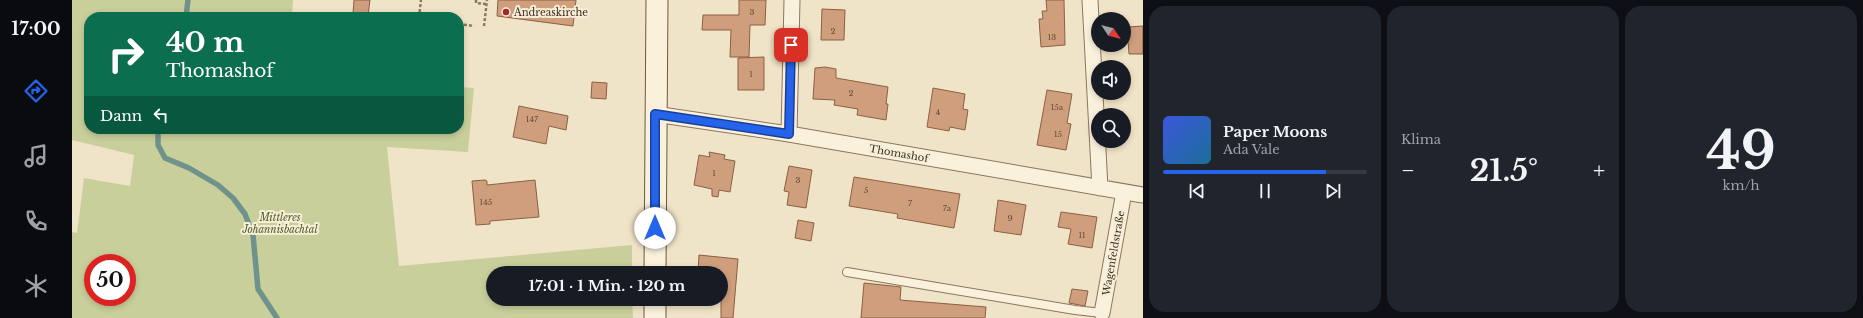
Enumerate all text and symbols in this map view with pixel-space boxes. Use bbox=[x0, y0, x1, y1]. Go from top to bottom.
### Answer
place label: Andreaskirche bbox=[513, 6, 588, 19]
marker: Andreaskirche bbox=[501, 7, 511, 17]
house number: 3 bbox=[750, 7, 755, 17]
north arrow bbox=[1091, 12, 1131, 52]
map controls bbox=[1091, 12, 1131, 148]
text: 17:00 bbox=[11, 18, 61, 40]
text: 40 m bbox=[166, 25, 244, 60]
house number: 2 bbox=[831, 26, 836, 36]
icon: right bbox=[100, 28, 152, 80]
pin bbox=[774, 28, 808, 62]
house number: 13 bbox=[1048, 32, 1056, 42]
icon: arrive bbox=[780, 34, 802, 56]
text: Thomashof bbox=[166, 60, 274, 82]
button: sound bbox=[1091, 60, 1131, 100]
house number: 1 bbox=[749, 69, 753, 79]
icon: directions bbox=[22, 77, 50, 105]
house number: 2 bbox=[849, 88, 854, 98]
house number: 15a bbox=[1051, 102, 1064, 112]
icon: left bbox=[150, 104, 172, 126]
text: Dann bbox=[100, 106, 142, 125]
house number: 4 bbox=[936, 107, 941, 117]
button: search bbox=[1091, 108, 1131, 148]
house number: 147 bbox=[526, 114, 539, 124]
text: 49 bbox=[1706, 119, 1776, 183]
text: Paper Moons bbox=[1223, 122, 1327, 141]
house number: 15 bbox=[1054, 129, 1063, 139]
text: Klima bbox=[1401, 131, 1441, 148]
text: Ada Vale bbox=[1223, 141, 1280, 158]
icon: music bbox=[22, 142, 50, 170]
street label: Thomashof bbox=[868, 142, 931, 165]
text: 21.5° bbox=[1470, 152, 1538, 189]
text: − bbox=[1401, 157, 1415, 184]
text: + bbox=[1593, 157, 1605, 184]
house number: 1 bbox=[712, 168, 716, 178]
house number: 3 bbox=[796, 175, 801, 185]
text: km/h bbox=[1723, 177, 1759, 194]
icon: previous bbox=[1186, 180, 1208, 202]
icon: pause bbox=[1254, 180, 1276, 202]
icon: next bbox=[1322, 180, 1344, 202]
house number: 5 bbox=[864, 185, 869, 195]
house number: 145 bbox=[480, 197, 493, 207]
house number: 7 bbox=[908, 198, 913, 208]
house number: 7a bbox=[943, 203, 952, 213]
icon: phone bbox=[22, 207, 50, 235]
position arrow bbox=[634, 207, 676, 249]
street label: Wagenfeldstraße bbox=[1099, 209, 1127, 298]
park label: Mittleres Johannisbachtal bbox=[241, 211, 318, 236]
house number: 9 bbox=[1007, 213, 1013, 223]
house number: 11 bbox=[1078, 230, 1086, 240]
speed limit sign: 50 bbox=[84, 254, 136, 306]
icon: climate bbox=[22, 272, 50, 300]
text: 17:01 · 1 Min. · 120 m bbox=[529, 276, 685, 295]

